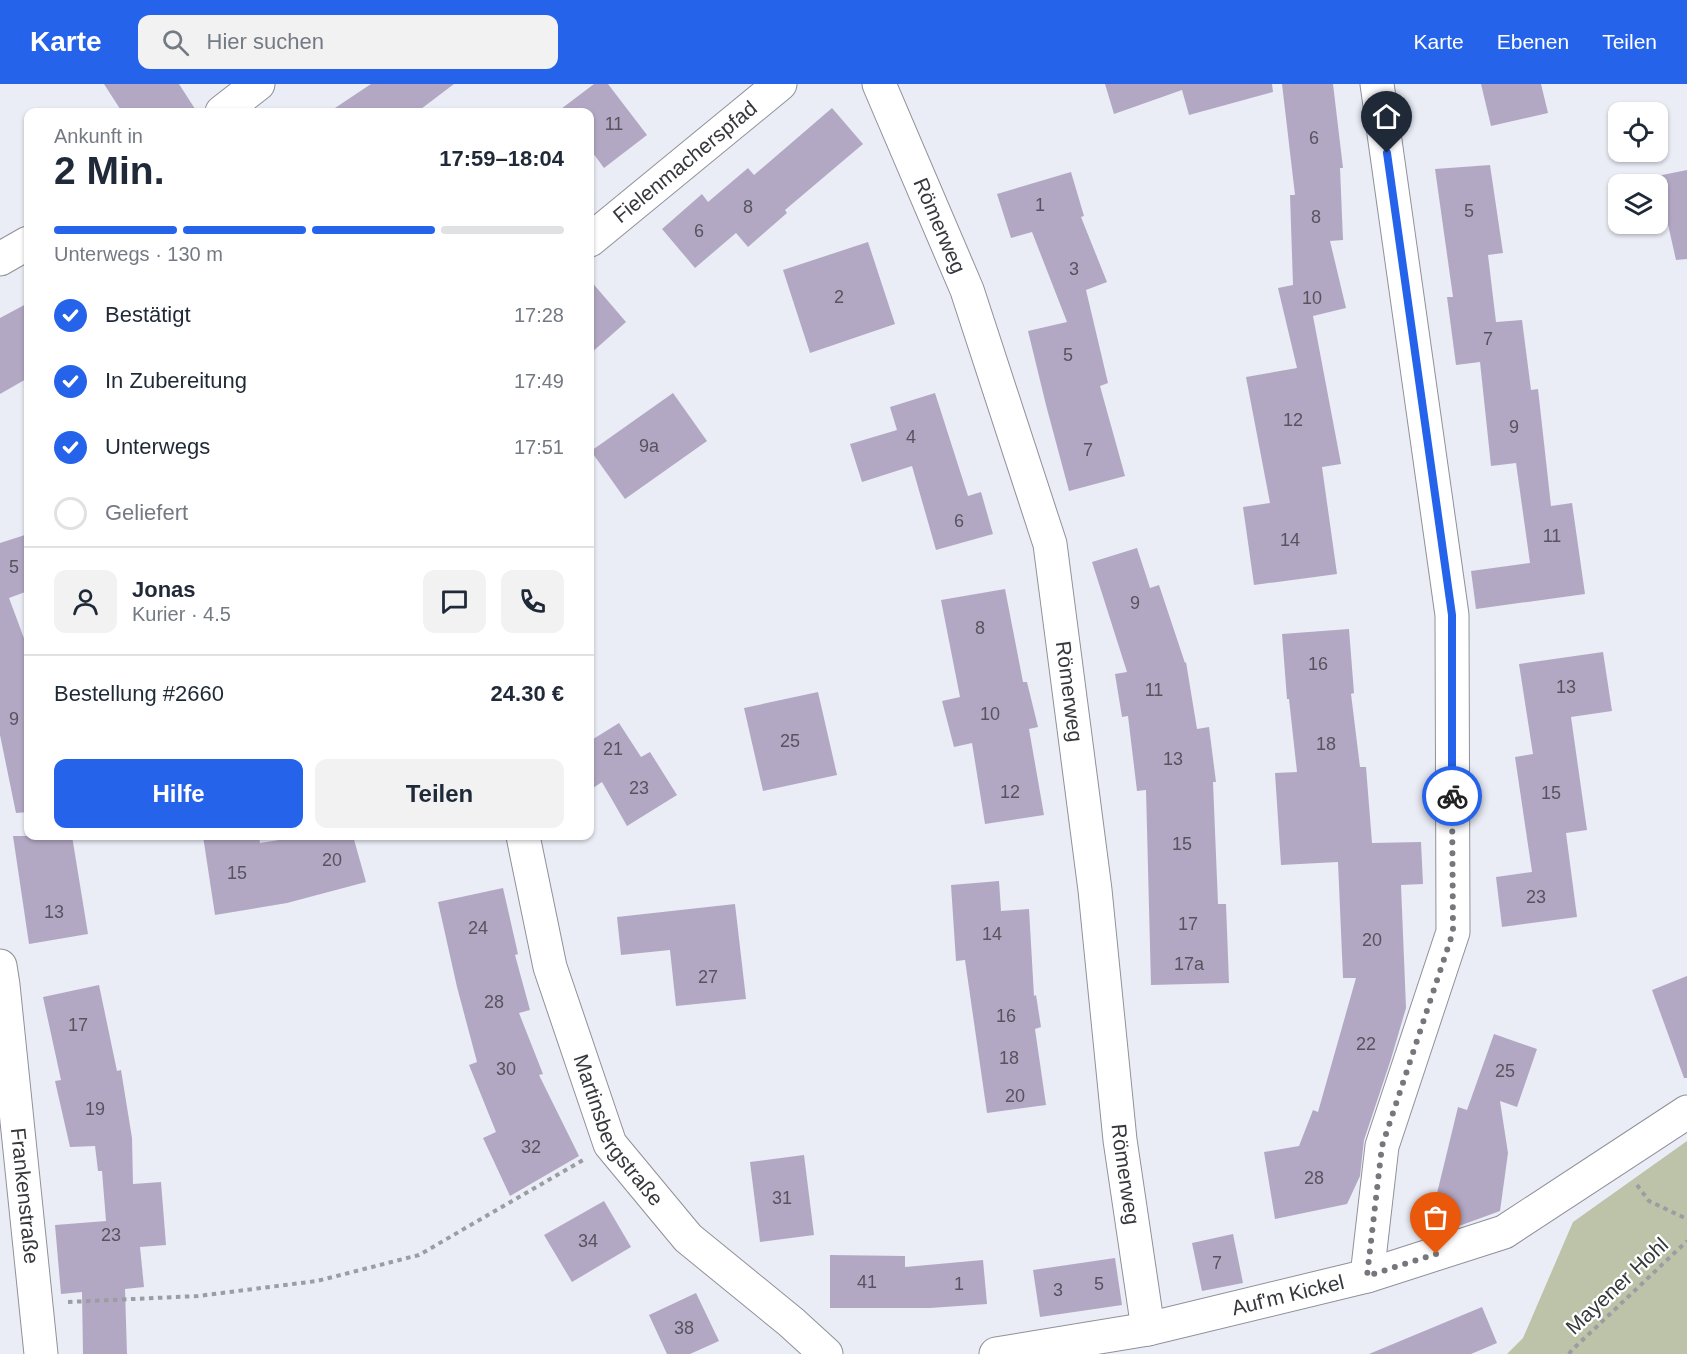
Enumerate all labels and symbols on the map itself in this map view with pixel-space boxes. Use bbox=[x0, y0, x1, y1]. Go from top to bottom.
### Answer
pin bbox=[1361, 91, 1412, 153]
street label: Fielenmacherspfad bbox=[608, 96, 761, 227]
house number: 11 bbox=[605, 114, 623, 134]
house number: 6 bbox=[1309, 128, 1319, 148]
street label: Römerweg bbox=[909, 174, 970, 277]
house number: 1 bbox=[1035, 195, 1045, 215]
house number: 8 bbox=[743, 197, 753, 217]
house number: 5 bbox=[1464, 201, 1474, 221]
house number: 8 bbox=[1311, 207, 1321, 227]
house number: 6 bbox=[694, 221, 704, 241]
house number: 3 bbox=[1069, 259, 1079, 279]
house number: 2 bbox=[834, 287, 844, 307]
house number: 10 bbox=[1302, 288, 1322, 308]
house number: 7 bbox=[1483, 329, 1493, 349]
house number: 5 bbox=[1063, 345, 1073, 365]
house number: 12 bbox=[1283, 410, 1303, 430]
house number: 9 bbox=[1509, 417, 1519, 437]
house number: 4 bbox=[906, 427, 916, 447]
house number: 9a bbox=[639, 436, 660, 456]
house number: 7 bbox=[1083, 440, 1093, 460]
house number: 6 bbox=[954, 511, 964, 531]
house number: 11 bbox=[1543, 526, 1561, 546]
house number: 14 bbox=[1280, 530, 1300, 550]
house number: 5 bbox=[9, 557, 19, 577]
house number: 9 bbox=[1130, 593, 1140, 613]
house number: 8 bbox=[975, 618, 985, 638]
street label: Römerweg bbox=[1052, 640, 1088, 743]
house number: 16 bbox=[1308, 654, 1328, 674]
house number: 13 bbox=[1556, 677, 1576, 697]
house number: 11 bbox=[1145, 680, 1163, 700]
house number: 10 bbox=[980, 704, 1000, 724]
house number: 9 bbox=[9, 709, 19, 729]
house number: 25 bbox=[780, 731, 800, 751]
house number: 18 bbox=[1316, 734, 1336, 754]
house number: 21 bbox=[603, 739, 623, 759]
house number: 13 bbox=[1163, 749, 1183, 769]
courier bbox=[1422, 766, 1482, 826]
house number: 23 bbox=[629, 778, 649, 798]
house number: 12 bbox=[1000, 782, 1020, 802]
house number: 15 bbox=[1541, 783, 1561, 803]
house number: 15 bbox=[1172, 834, 1192, 854]
house number: 20 bbox=[322, 850, 342, 870]
house number: 15 bbox=[227, 863, 247, 883]
house number: 23 bbox=[1526, 887, 1546, 907]
house number: 13 bbox=[44, 902, 64, 922]
house number: 17 bbox=[1178, 914, 1198, 934]
house number: 24 bbox=[468, 918, 488, 938]
house number: 14 bbox=[982, 924, 1002, 944]
house number: 20 bbox=[1362, 930, 1382, 950]
house number: 17a bbox=[1174, 954, 1205, 974]
house number: 27 bbox=[698, 967, 718, 987]
house number: 28 bbox=[484, 992, 504, 1012]
house number: 16 bbox=[996, 1006, 1016, 1026]
house number: 17 bbox=[68, 1015, 88, 1035]
house number: 22 bbox=[1356, 1034, 1376, 1054]
house number: 18 bbox=[999, 1048, 1019, 1068]
street label: Martinsbergstraße bbox=[569, 1051, 668, 1210]
house number: 30 bbox=[496, 1059, 516, 1079]
house number: 25 bbox=[1495, 1061, 1515, 1081]
house number: 20 bbox=[1005, 1086, 1025, 1106]
house number: 19 bbox=[85, 1099, 105, 1119]
street label: Römerweg bbox=[1107, 1123, 1144, 1226]
street label: Frankenstraße bbox=[7, 1126, 44, 1265]
house number: 32 bbox=[521, 1137, 541, 1157]
house number: 28 bbox=[1304, 1168, 1324, 1188]
house number: 31 bbox=[772, 1188, 792, 1208]
pin bbox=[1410, 1192, 1461, 1254]
house number: 23 bbox=[101, 1225, 121, 1245]
house number: 34 bbox=[578, 1231, 598, 1251]
street label: Mayener Hohl bbox=[1561, 1233, 1672, 1339]
house number: 7 bbox=[1212, 1253, 1222, 1273]
street label: Auf'm Kickel bbox=[1229, 1270, 1346, 1319]
house number: 41 bbox=[857, 1272, 877, 1292]
house number: 1 bbox=[954, 1274, 964, 1294]
house number: 5 bbox=[1094, 1274, 1104, 1294]
house number: 3 bbox=[1053, 1280, 1063, 1300]
house number: 38 bbox=[674, 1318, 694, 1338]

